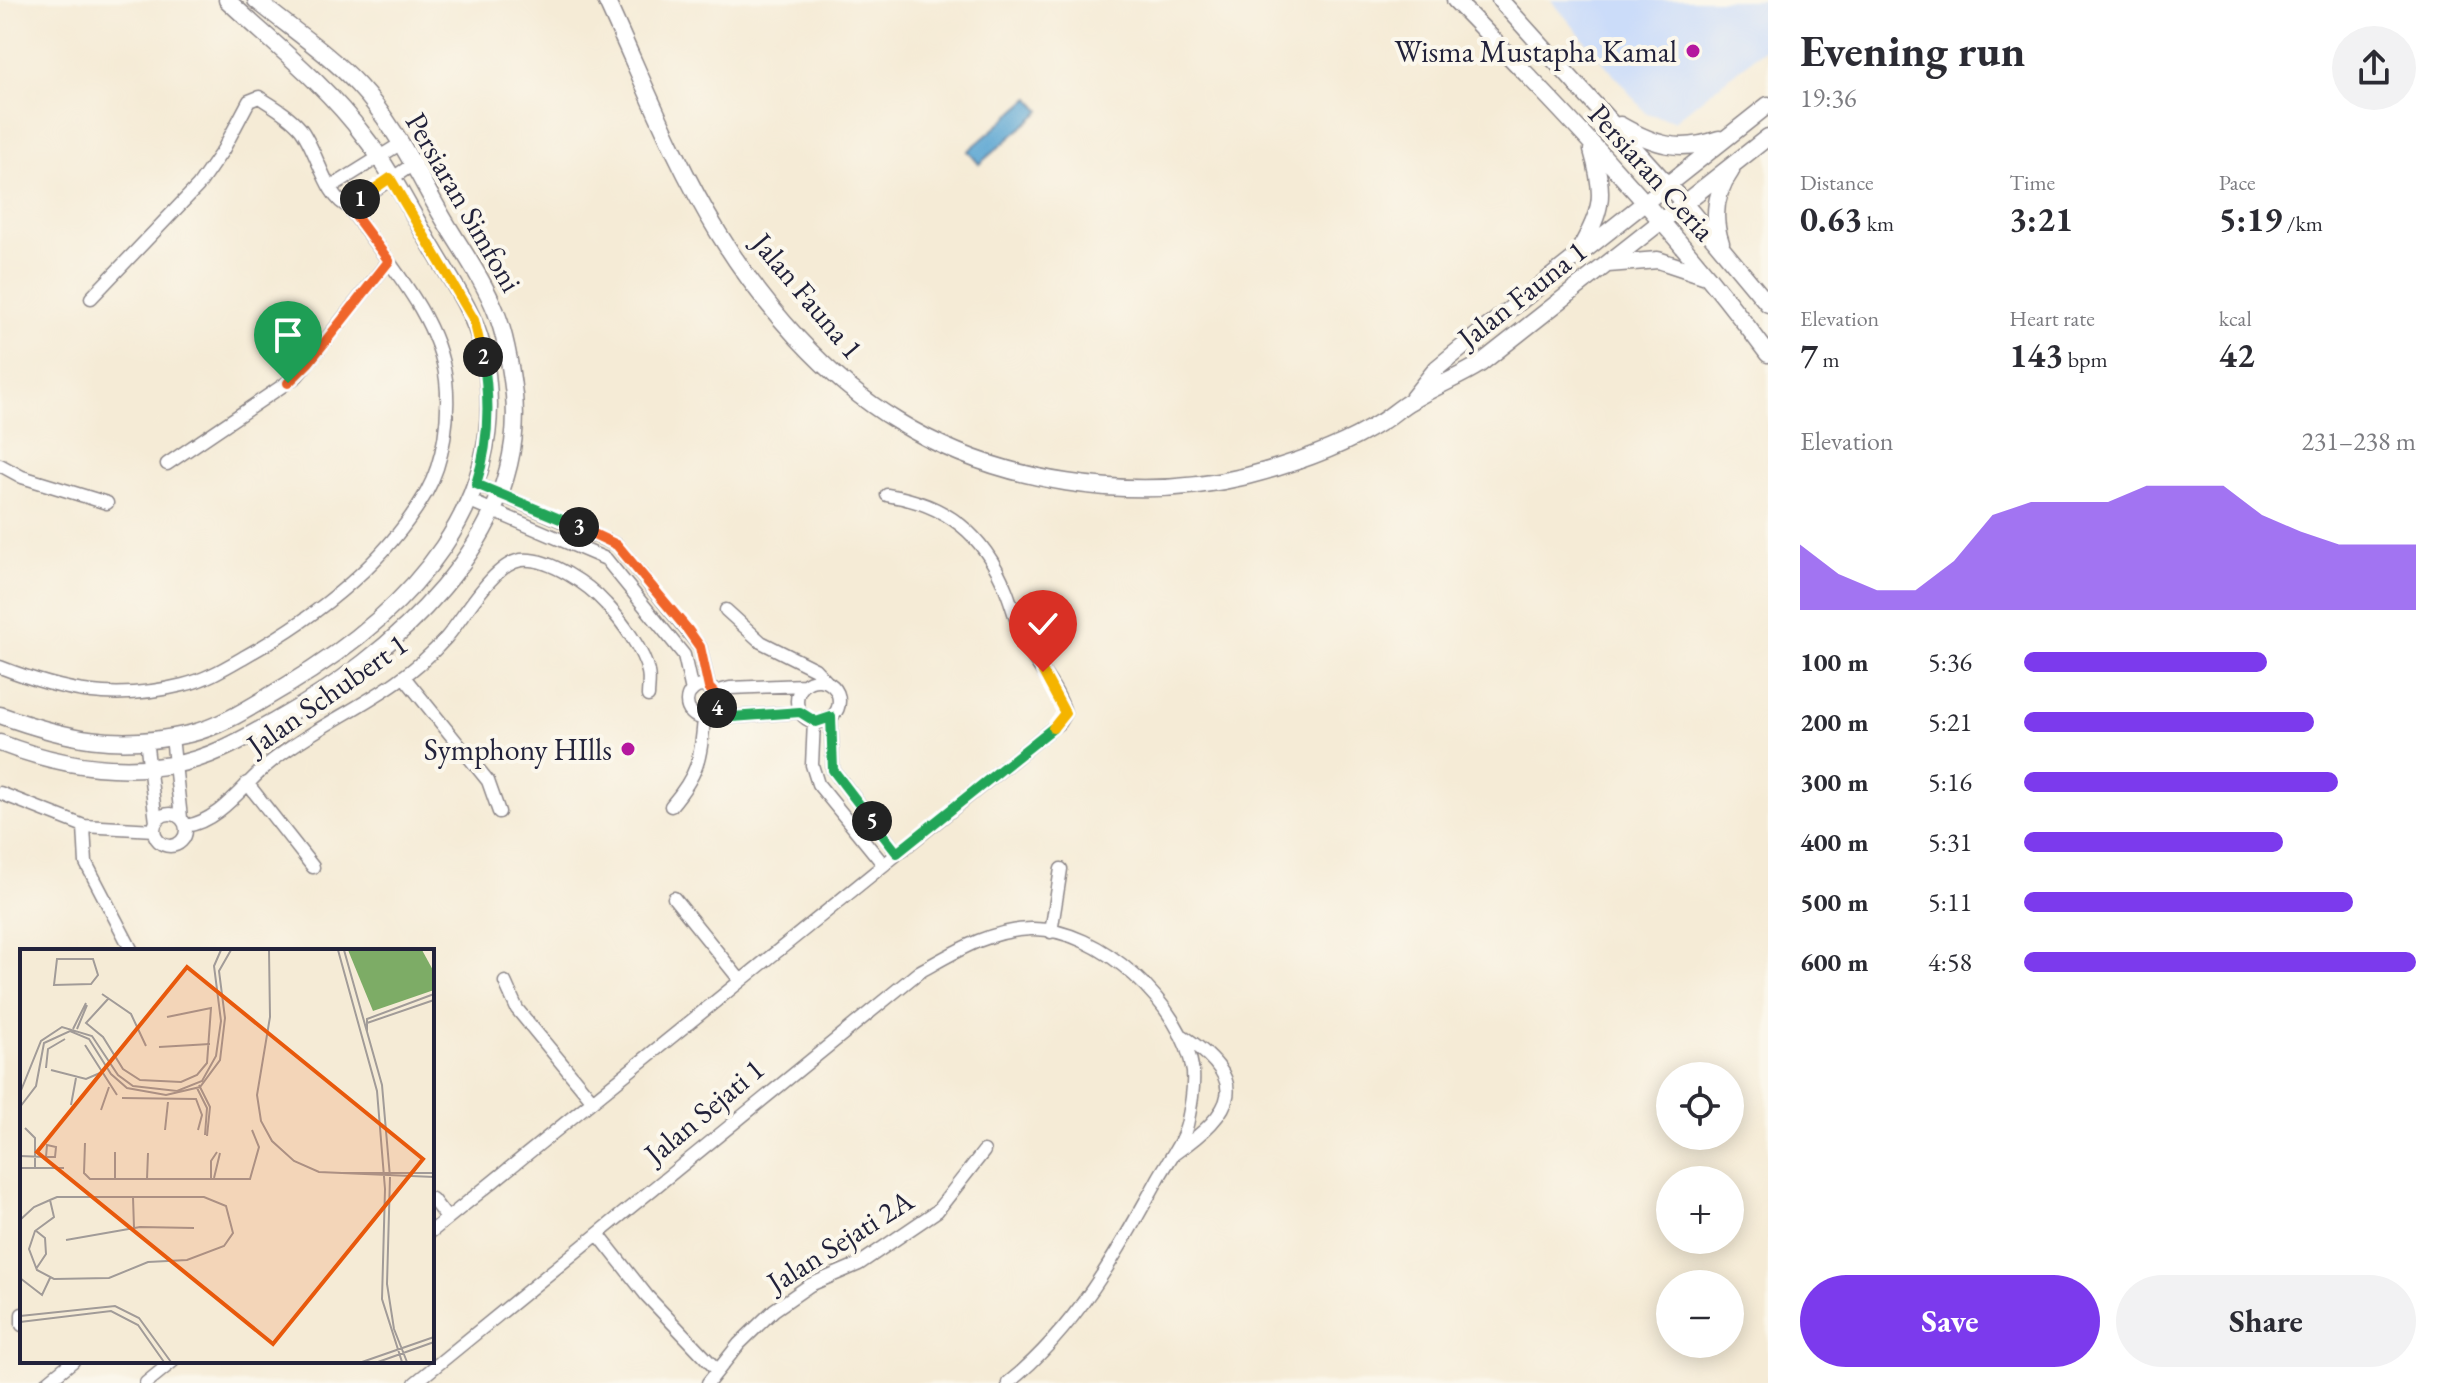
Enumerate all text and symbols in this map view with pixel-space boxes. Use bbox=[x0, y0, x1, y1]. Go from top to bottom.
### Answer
text: Evening run bbox=[1800, 22, 2025, 79]
button: share bbox=[2332, 26, 2416, 110]
place label: Wisma Mustapha Kamal bbox=[1394, 32, 1677, 71]
marker: Wisma Mustapha Kamal bbox=[1684, 42, 1702, 60]
text: 19:36 bbox=[1800, 81, 1856, 115]
street label: Persiaran Ceria bbox=[1580, 95, 1724, 249]
street label: Persiaran Simfoni bbox=[397, 105, 531, 299]
text: Distance bbox=[1800, 168, 1873, 197]
text: Time bbox=[2009, 168, 2055, 197]
text: Pace bbox=[2219, 168, 2256, 197]
pin: 1 bbox=[340, 179, 380, 219]
text: 1 bbox=[354, 184, 366, 213]
text: 0.63 bbox=[1800, 197, 1862, 241]
text: 3:21 bbox=[2009, 197, 2073, 241]
text: 5:19 bbox=[2219, 197, 2282, 241]
text: km bbox=[1862, 209, 1894, 238]
text: /km bbox=[2282, 209, 2323, 238]
street label: Jalan Fauna 1 bbox=[742, 222, 872, 367]
street label: Jalan Fauna 1 bbox=[1447, 231, 1595, 359]
pin bbox=[254, 301, 322, 383]
text: Elevation bbox=[1800, 304, 1879, 333]
text: Heart rate bbox=[2009, 304, 2095, 333]
text: kcal bbox=[2219, 304, 2252, 333]
icon: arrive bbox=[266, 313, 310, 357]
text: 7 bbox=[1800, 333, 1818, 377]
text: 143 bbox=[2009, 333, 2063, 377]
text: 42 bbox=[2219, 333, 2255, 377]
pin: 2 bbox=[463, 337, 503, 377]
text: 2 bbox=[477, 342, 489, 371]
text: m bbox=[1818, 345, 1840, 374]
text: bpm bbox=[2063, 345, 2108, 374]
text: Elevation bbox=[1800, 424, 1894, 458]
text: 231–238 m bbox=[2301, 424, 2416, 458]
pin: 3 bbox=[559, 507, 599, 547]
text: 3 bbox=[573, 512, 585, 541]
pin bbox=[1009, 590, 1077, 672]
icon: check bbox=[1021, 602, 1065, 646]
street label: Jalan Schubert 1 bbox=[237, 624, 415, 765]
text: 100 m bbox=[1800, 645, 1868, 679]
text: 5:36 bbox=[1928, 645, 1972, 679]
pin: 4 bbox=[697, 688, 737, 728]
text: 4 bbox=[711, 693, 723, 722]
text: 200 m bbox=[1800, 705, 1868, 739]
text: 5:21 bbox=[1928, 705, 1972, 739]
place label: Symphony HIlls bbox=[424, 730, 612, 769]
marker: Symphony HIlls bbox=[619, 740, 637, 758]
text: 300 m bbox=[1800, 765, 1868, 799]
text: 5:16 bbox=[1928, 765, 1972, 799]
pin: 5 bbox=[852, 801, 892, 841]
text: 5 bbox=[866, 806, 878, 835]
text: 400 m bbox=[1800, 825, 1868, 859]
text: 5:31 bbox=[1928, 825, 1972, 859]
text: 500 m bbox=[1800, 885, 1868, 919]
text: 5:11 bbox=[1928, 885, 1972, 919]
text: 600 m bbox=[1800, 945, 1868, 979]
text: 4:58 bbox=[1928, 945, 1972, 979]
inset map bbox=[20, 949, 434, 1363]
street label: Jalan Sejati 1 bbox=[634, 1050, 772, 1174]
map controls bbox=[1656, 1062, 1744, 1358]
button: locate bbox=[1656, 1062, 1744, 1150]
button: + bbox=[1656, 1166, 1744, 1254]
street label: Jalan Sejati 2A bbox=[757, 1180, 921, 1303]
button: − bbox=[1656, 1270, 1744, 1358]
button: Save bbox=[1800, 1275, 2100, 1367]
button: Share bbox=[2116, 1275, 2416, 1367]

